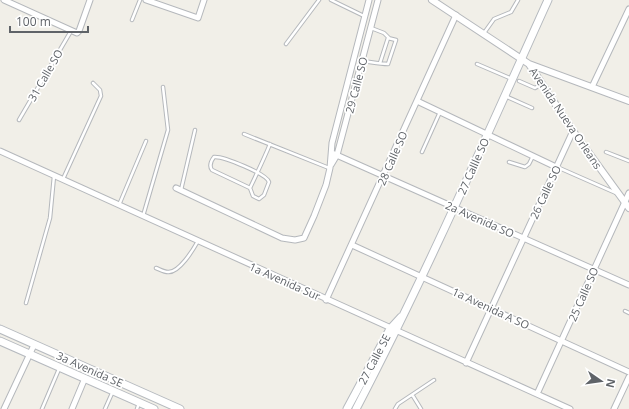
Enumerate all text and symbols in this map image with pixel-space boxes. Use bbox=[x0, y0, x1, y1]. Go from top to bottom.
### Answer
scale bar bbox=[10, 8, 88, 34]
text: 100 m bbox=[16, 13, 51, 30]
street label: 31 Calle SO bbox=[24, 46, 66, 104]
street label: 29 Calle SO bbox=[341, 55, 371, 115]
street label: Avenida Nueva Orleans bbox=[526, 64, 606, 172]
street label: 28 Calle SO bbox=[373, 129, 411, 187]
street label: 27 Callle SO bbox=[454, 135, 492, 197]
street label: 26 Calle SO bbox=[526, 163, 564, 221]
street label: 2a Avenida SO bbox=[443, 197, 517, 241]
street label: 1a Avenida Sur bbox=[247, 259, 323, 304]
street label: 25 Calle SO bbox=[564, 265, 602, 323]
street label: 1a Avenida A SO bbox=[450, 284, 532, 332]
street label: 27 Calle SE bbox=[354, 331, 394, 387]
street label: 3a Avenida SE bbox=[54, 348, 126, 390]
north arrow bbox=[581, 361, 621, 401]
text: N bbox=[603, 377, 620, 389]

